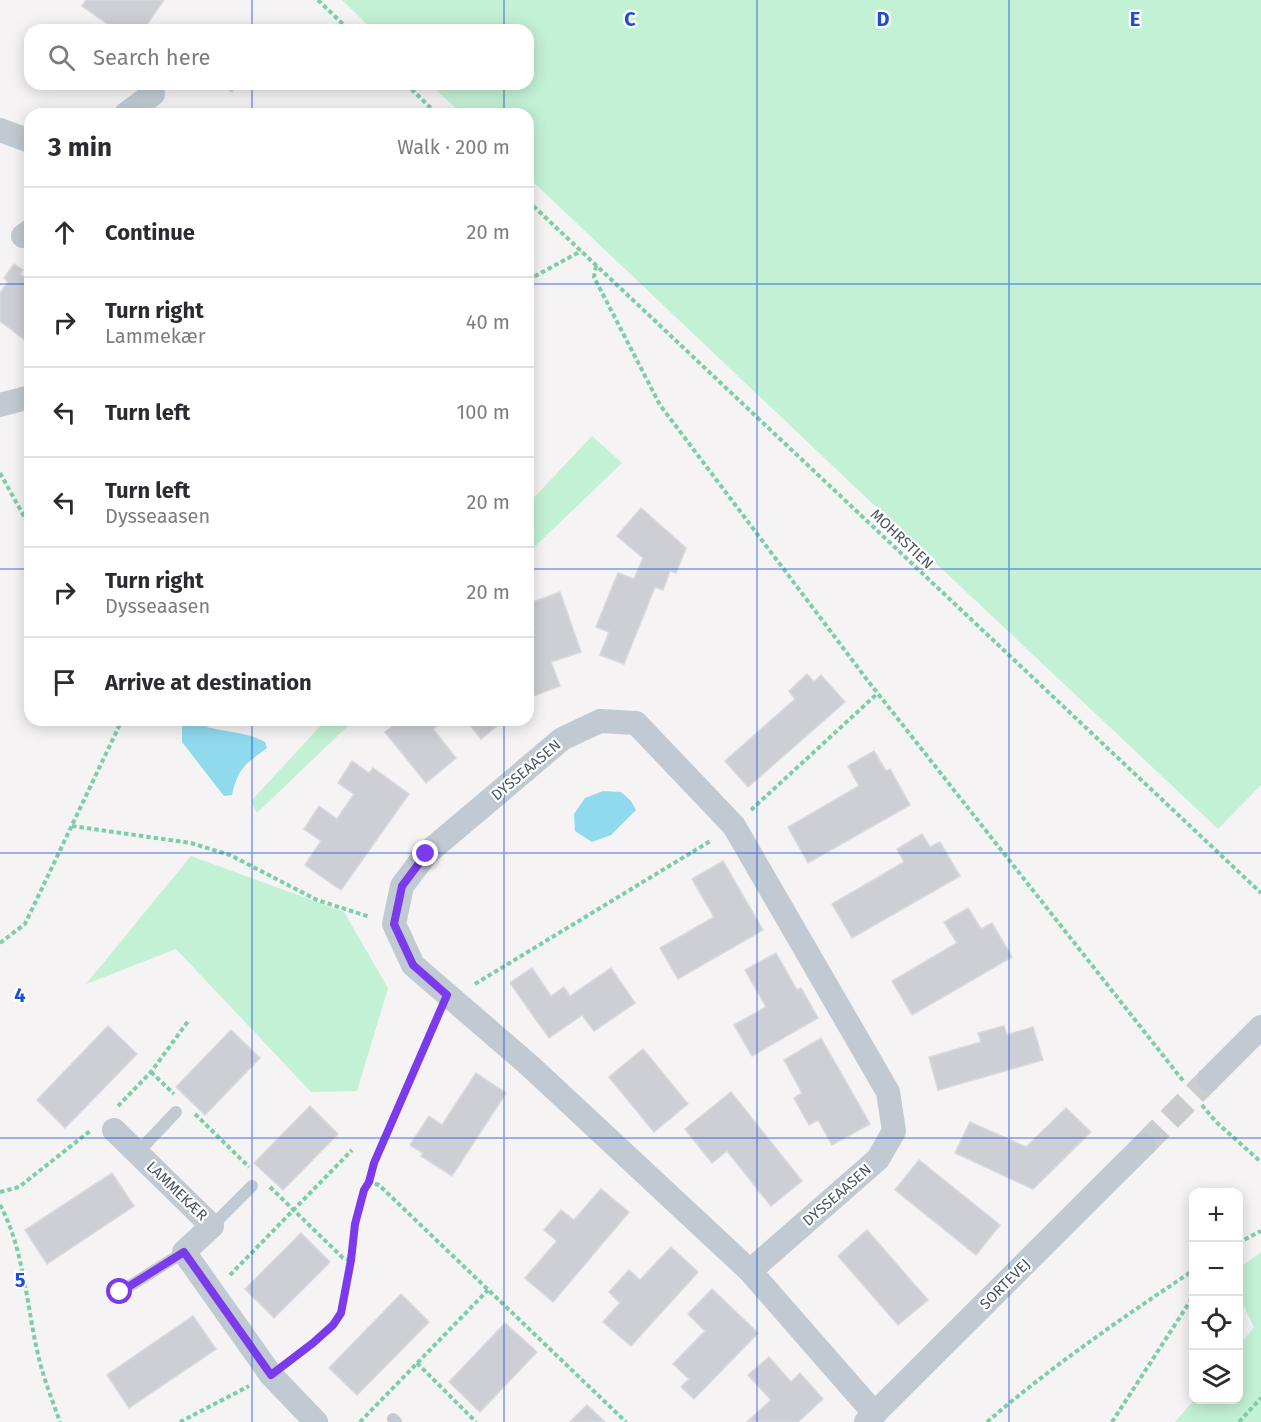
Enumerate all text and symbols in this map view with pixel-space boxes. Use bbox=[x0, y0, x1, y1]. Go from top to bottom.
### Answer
text: C bbox=[624, 7, 636, 31]
text: D bbox=[876, 7, 890, 31]
text: E bbox=[1130, 7, 1140, 31]
search box bbox=[24, 24, 534, 90]
icon: search bbox=[45, 41, 78, 74]
text: Search here bbox=[93, 44, 211, 71]
text: 3 min bbox=[48, 132, 112, 163]
text: Walk · 200 m bbox=[397, 135, 510, 159]
icon: ahead bbox=[48, 216, 81, 249]
text: Continue bbox=[105, 219, 195, 246]
text: 20 m bbox=[467, 220, 510, 244]
text: Turn right bbox=[105, 297, 204, 324]
icon: right bbox=[48, 306, 81, 339]
text: 40 m bbox=[466, 310, 510, 334]
text: Lammekær bbox=[105, 324, 205, 348]
icon: left bbox=[48, 396, 81, 429]
text: Turn left bbox=[105, 399, 190, 426]
text: 100 m bbox=[457, 400, 510, 424]
text: Turn left bbox=[105, 477, 190, 504]
icon: left bbox=[48, 486, 81, 519]
text: 20 m bbox=[467, 490, 510, 514]
text: Dysseaasen bbox=[105, 504, 210, 528]
street label: MOHRSTIEN bbox=[867, 505, 937, 573]
text: Turn right bbox=[105, 567, 204, 594]
icon: right bbox=[48, 576, 81, 609]
text: 20 m bbox=[467, 580, 510, 604]
text: Dysseaasen bbox=[105, 594, 210, 618]
icon: arrive bbox=[48, 666, 81, 699]
text: Arrive at destination bbox=[105, 669, 312, 696]
street label: DYSSEAASEN bbox=[488, 736, 564, 804]
route end bbox=[412, 840, 438, 866]
text: 4 bbox=[14, 983, 26, 1007]
street label: LAMMEKÆR bbox=[143, 1158, 211, 1224]
street label: DYSSEAASEN bbox=[799, 1160, 875, 1230]
map controls bbox=[1189, 1188, 1243, 1404]
button: + bbox=[1189, 1188, 1243, 1242]
button: − bbox=[1189, 1242, 1243, 1296]
street label: SORTEVEJ bbox=[976, 1255, 1034, 1313]
text: 5 bbox=[15, 1268, 26, 1292]
route start bbox=[106, 1278, 132, 1304]
button: locate bbox=[1189, 1296, 1243, 1350]
button: layers bbox=[1189, 1350, 1243, 1404]

